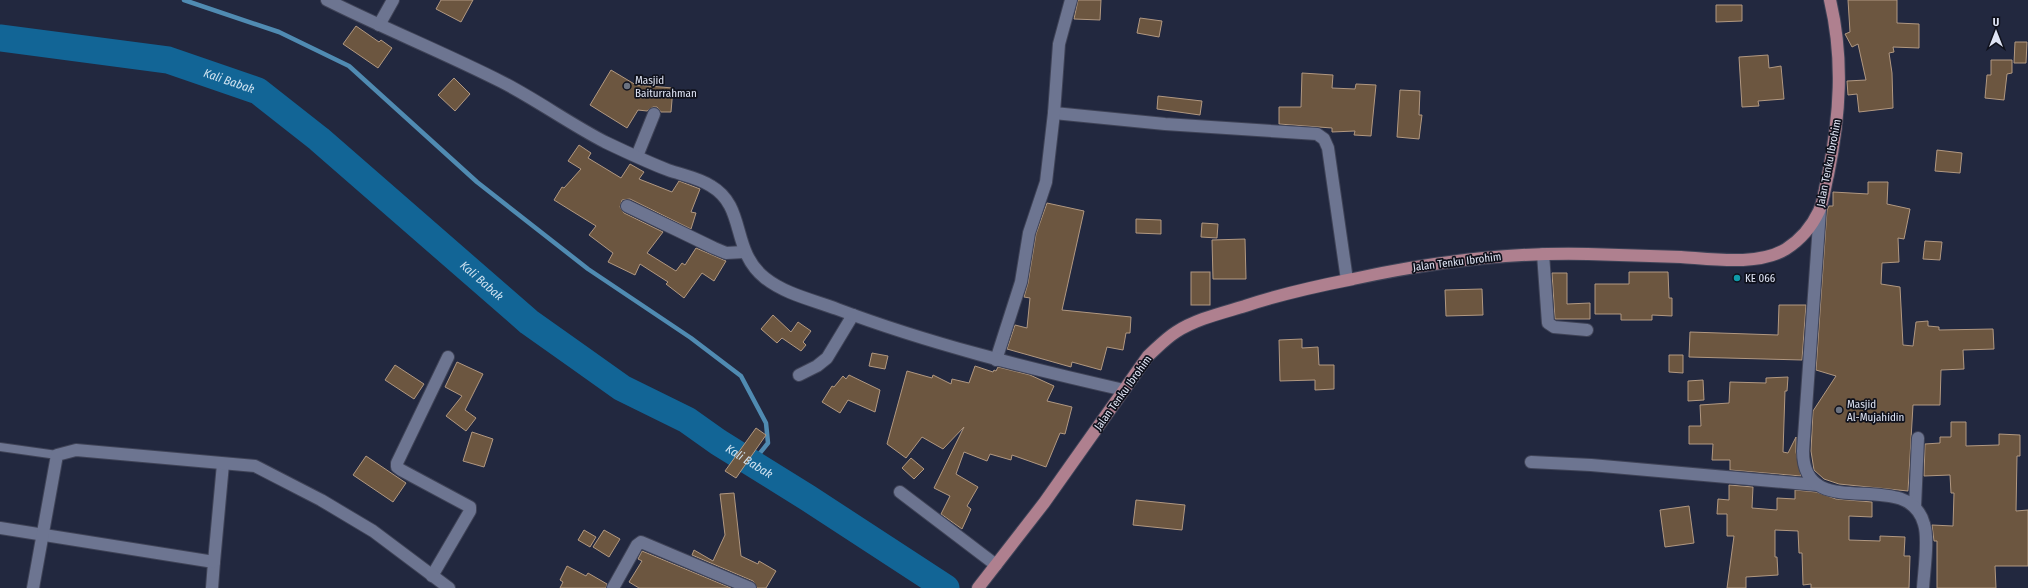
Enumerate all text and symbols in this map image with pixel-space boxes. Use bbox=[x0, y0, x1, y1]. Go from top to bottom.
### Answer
north arrow bbox=[1976, 12, 2016, 52]
text: U bbox=[1993, 16, 1999, 29]
water label: Kali Babak bbox=[202, 66, 256, 96]
place label: Masjid Baiturrahman bbox=[635, 74, 697, 100]
marker: Masjid Baiturrahman bbox=[622, 81, 632, 91]
street label: Jalan Tenku Ibrohim bbox=[1814, 118, 1844, 208]
street label: Jalan Tenku Ibrohim bbox=[1412, 250, 1502, 274]
water label: Kali Babak bbox=[457, 258, 506, 303]
place label: KE 066 bbox=[1745, 272, 1776, 285]
marker: KE 066 bbox=[1732, 273, 1742, 283]
street label: Jalan Tenku Ibrohim bbox=[1092, 353, 1154, 433]
place label: Masjid Al-Mujahidin bbox=[1847, 398, 1904, 424]
marker: Masjid Al-Mujahidin bbox=[1834, 405, 1844, 415]
water label: Kali Babak bbox=[723, 442, 775, 481]

